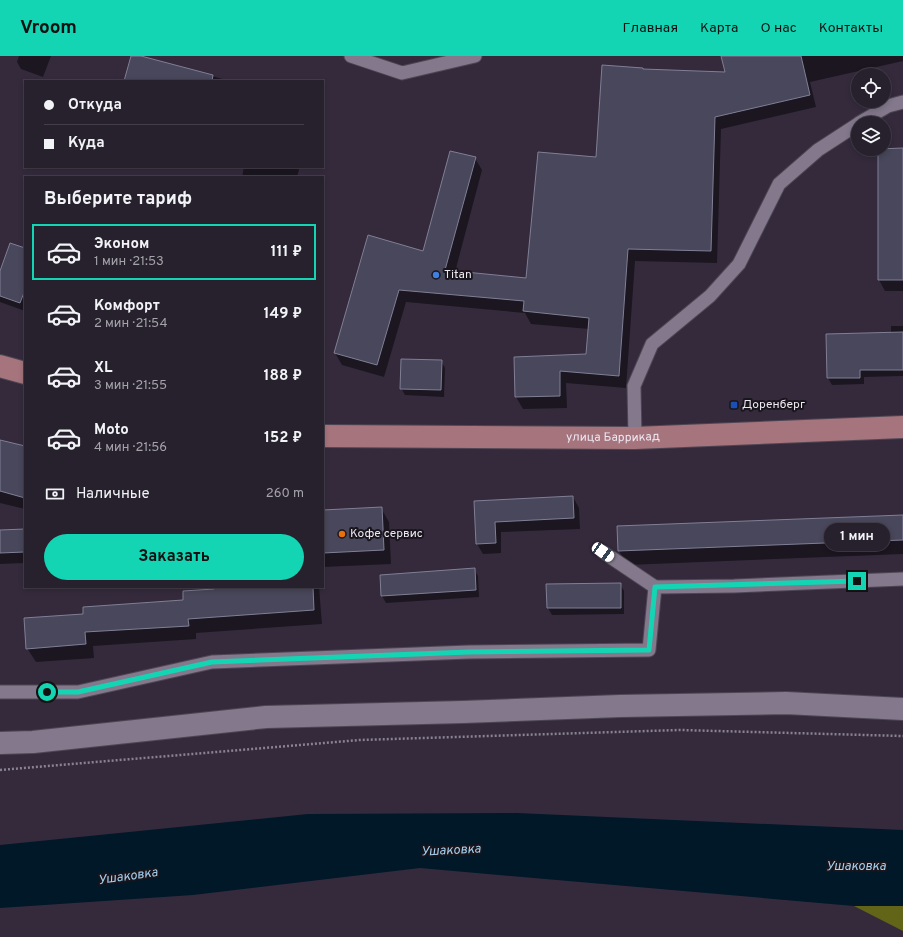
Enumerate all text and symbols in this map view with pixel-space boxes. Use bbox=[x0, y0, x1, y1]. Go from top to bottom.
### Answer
text: Vroom bbox=[20, 16, 77, 40]
text: Главная bbox=[623, 20, 678, 37]
text: Карта bbox=[700, 20, 738, 37]
text: О нас bbox=[760, 20, 797, 37]
text: Контакты bbox=[819, 20, 883, 37]
map controls bbox=[851, 68, 891, 156]
button: locate bbox=[851, 68, 891, 108]
text: Откуда bbox=[68, 96, 122, 115]
button: layers bbox=[851, 116, 891, 156]
text: Куда bbox=[68, 134, 105, 153]
text: Выберите тариф bbox=[44, 188, 192, 211]
icon: car bbox=[46, 234, 82, 270]
text: Эконом bbox=[94, 235, 149, 254]
text: 111 ₽ bbox=[270, 243, 302, 262]
text: 1 мин · 21:53 bbox=[94, 254, 164, 270]
place label: Titan bbox=[444, 267, 472, 283]
marker: Titan bbox=[431, 270, 441, 280]
icon: car bbox=[46, 296, 82, 332]
text: Комфорт bbox=[94, 297, 160, 316]
text: 149 ₽ bbox=[264, 305, 302, 324]
text: 2 мин · 21:54 bbox=[94, 316, 168, 332]
icon: car bbox=[46, 358, 82, 394]
text: XL bbox=[94, 359, 112, 378]
text: 188 ₽ bbox=[264, 367, 302, 386]
text: 3 мин · 21:55 bbox=[94, 378, 167, 394]
place label: Доренберг bbox=[742, 397, 805, 413]
marker: Доренберг bbox=[729, 400, 739, 410]
icon: car bbox=[46, 420, 82, 456]
text: Moto bbox=[94, 421, 129, 440]
text: 152 ₽ bbox=[264, 429, 302, 448]
street label: улица Баррикад bbox=[566, 429, 660, 446]
text: 4 мин · 21:56 bbox=[94, 440, 167, 456]
icon: cash bbox=[44, 483, 66, 505]
text: Наличные bbox=[76, 485, 150, 504]
text: 260 m bbox=[266, 486, 304, 502]
callout: 1 мин bbox=[824, 523, 890, 551]
place label: Кофе сервис bbox=[350, 526, 423, 542]
marker: Кофе сервис bbox=[337, 529, 347, 539]
text: 1 мин bbox=[840, 529, 874, 545]
button: Заказать bbox=[44, 534, 304, 580]
car bbox=[590, 540, 616, 564]
route end bbox=[848, 572, 866, 590]
route start bbox=[38, 683, 56, 701]
water label: Ушаковка bbox=[421, 841, 482, 861]
water label: Ушаковка bbox=[826, 859, 886, 875]
water label: Ушаковка bbox=[97, 865, 159, 889]

